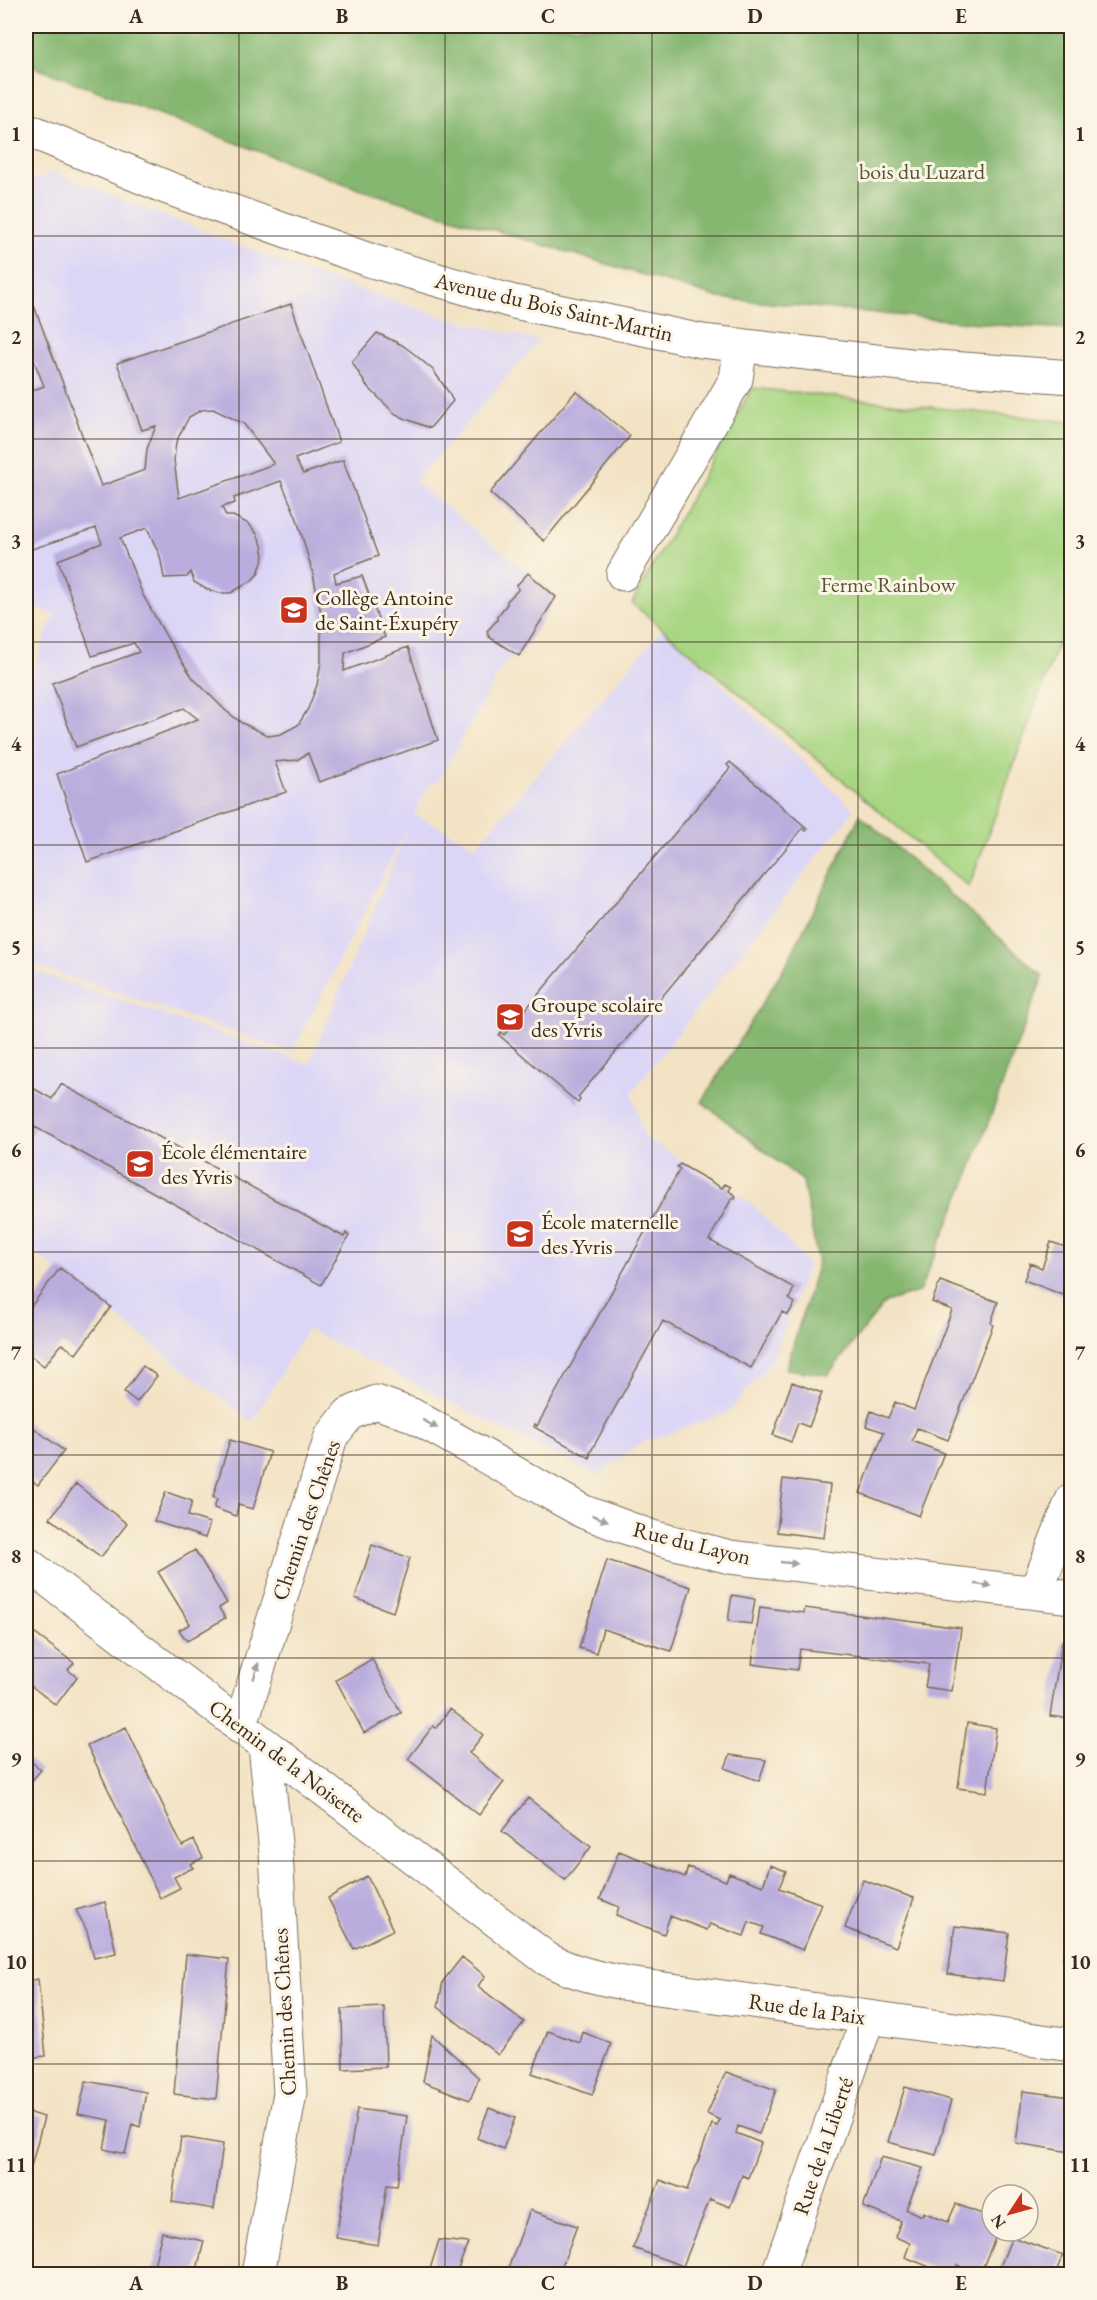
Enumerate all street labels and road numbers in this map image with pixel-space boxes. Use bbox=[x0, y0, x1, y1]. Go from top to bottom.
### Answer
street label: Avenue du Bois Saint-Martin bbox=[431, 265, 676, 349]
street label: Chemin des Chênes bbox=[265, 1436, 347, 1604]
street label: Rue du Layon bbox=[630, 1514, 754, 1572]
street label: Chemin de la Noisette bbox=[203, 1693, 371, 1830]
street label: Chemin des Chênes bbox=[265, 1927, 303, 2097]
street label: Rue de la Paix bbox=[747, 1986, 868, 2032]
street label: Rue de la Liberté bbox=[786, 2073, 860, 2219]

